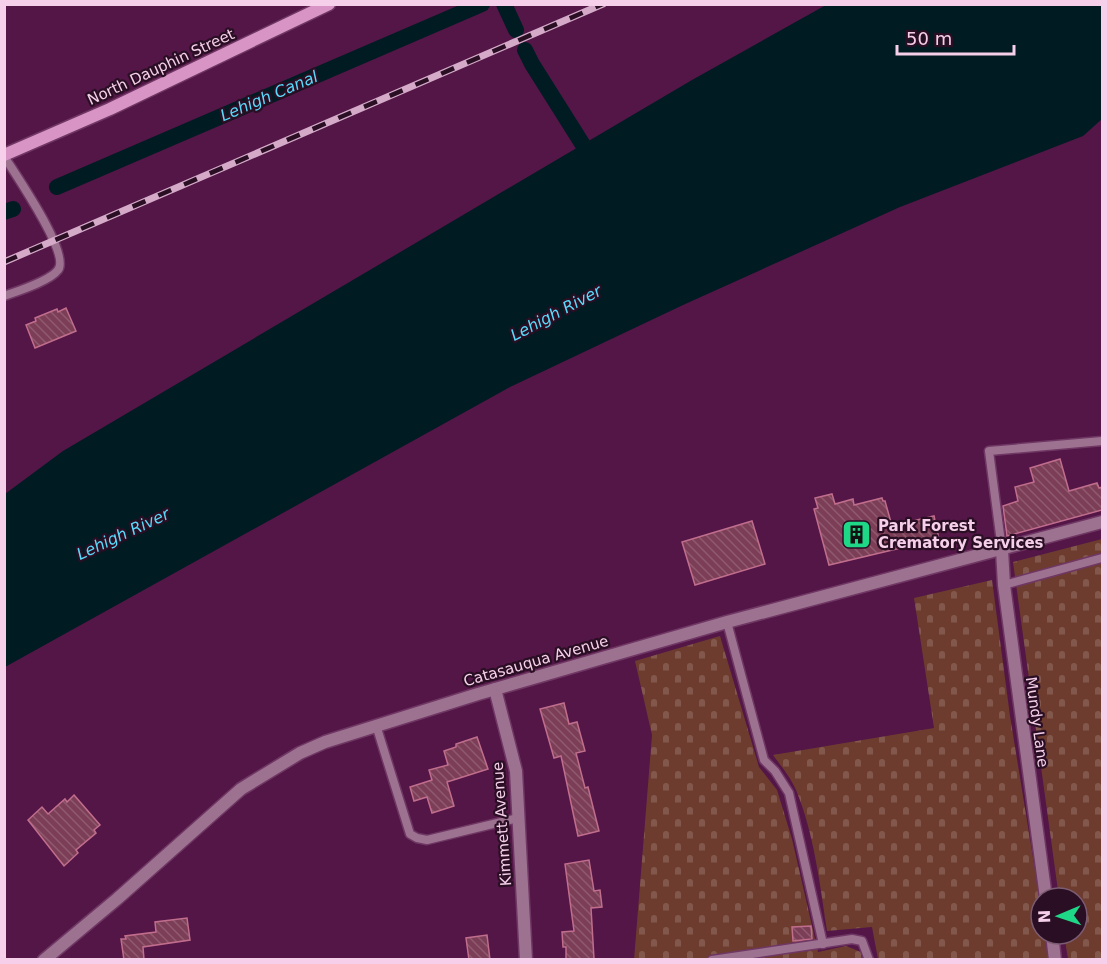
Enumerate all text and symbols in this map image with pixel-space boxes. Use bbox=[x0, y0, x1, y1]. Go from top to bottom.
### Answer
scale bar bbox=[897, 18, 1014, 56]
street label: North Dauphin Street bbox=[85, 25, 237, 109]
text: 50 m bbox=[906, 28, 952, 49]
water label: Lehigh Canal bbox=[217, 67, 321, 125]
water label: Lehigh River bbox=[507, 280, 606, 345]
water label: Lehigh River bbox=[74, 504, 174, 564]
place label: Park Forest Crematory Services bbox=[878, 517, 1044, 552]
building icon: Park Forest Crematory Services bbox=[841, 519, 873, 551]
street label: Catasauqua Avenue bbox=[461, 632, 611, 690]
street label: Mundy Lane bbox=[1022, 675, 1052, 769]
street label: Kimmett Avenue bbox=[489, 761, 515, 887]
north arrow bbox=[1029, 886, 1089, 946]
text: N bbox=[1035, 909, 1054, 924]

